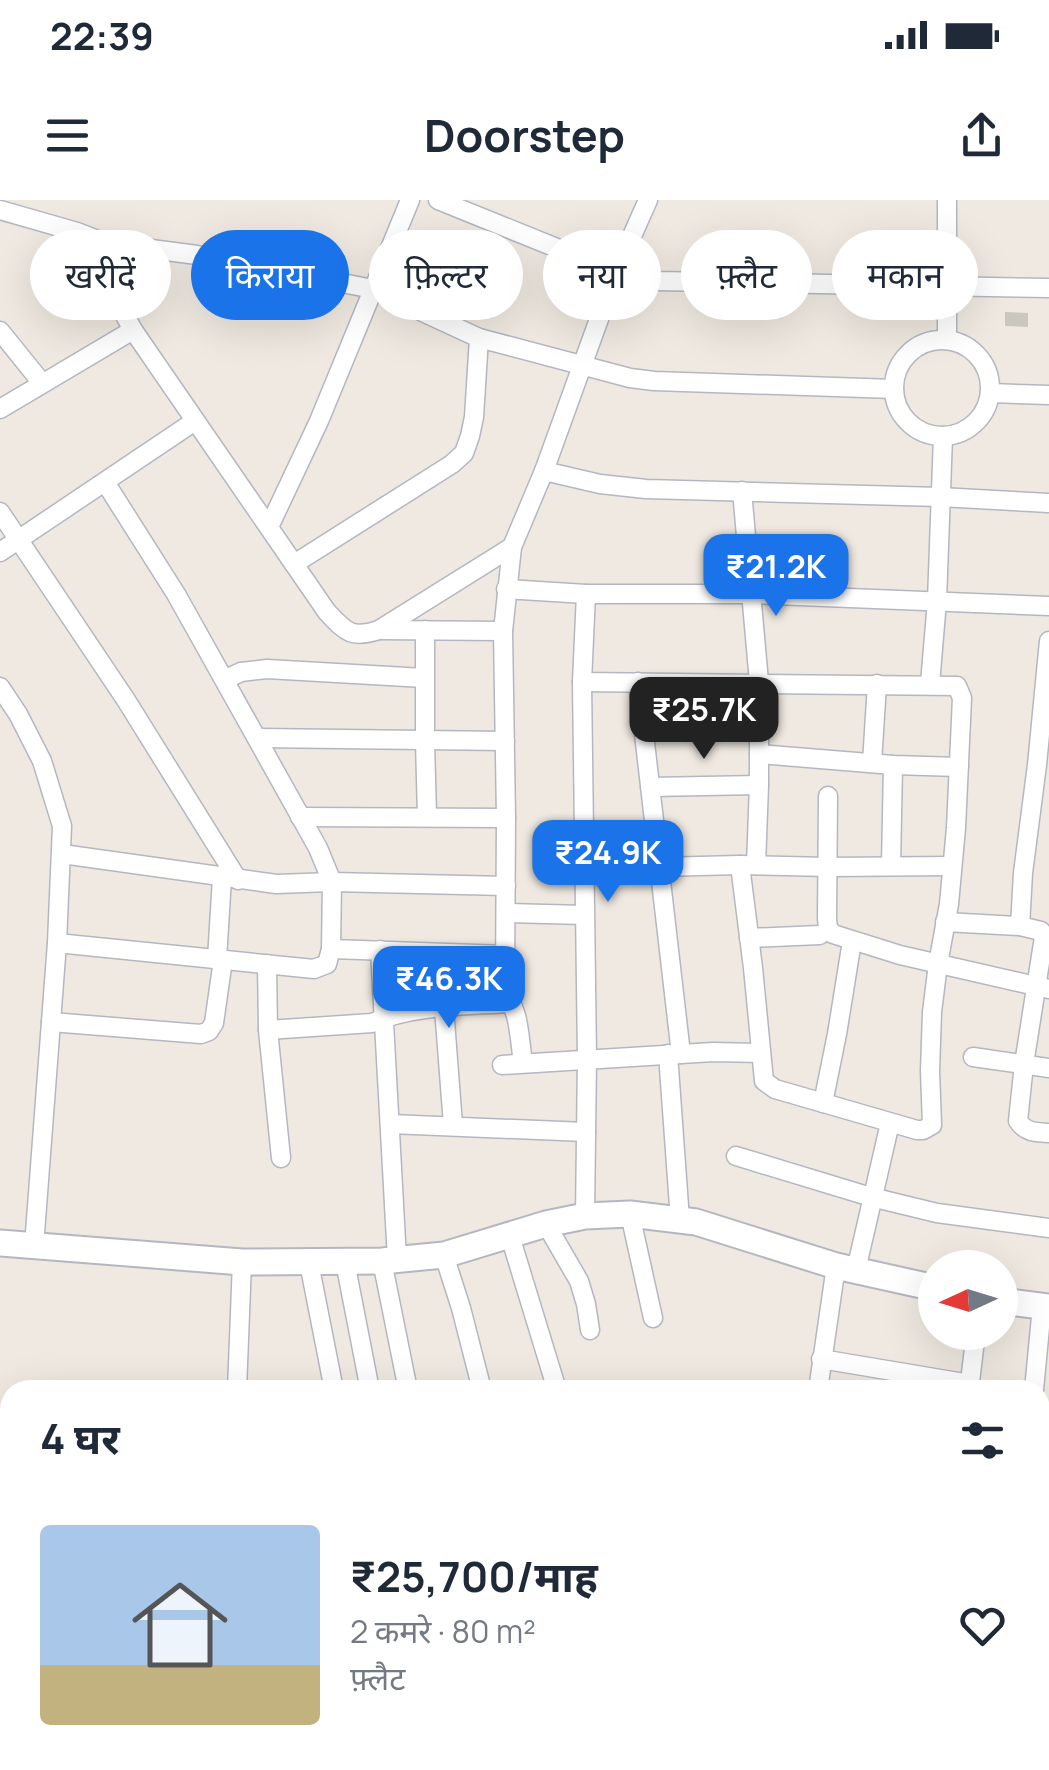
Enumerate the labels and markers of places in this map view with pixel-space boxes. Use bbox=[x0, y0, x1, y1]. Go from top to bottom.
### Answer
pin: ₹21.2K bbox=[695, 534, 857, 619]
pin: ₹25.7K bbox=[623, 677, 785, 762]
pin: ₹24.9K bbox=[527, 820, 689, 905]
pin: ₹46.3K bbox=[368, 946, 530, 1031]

